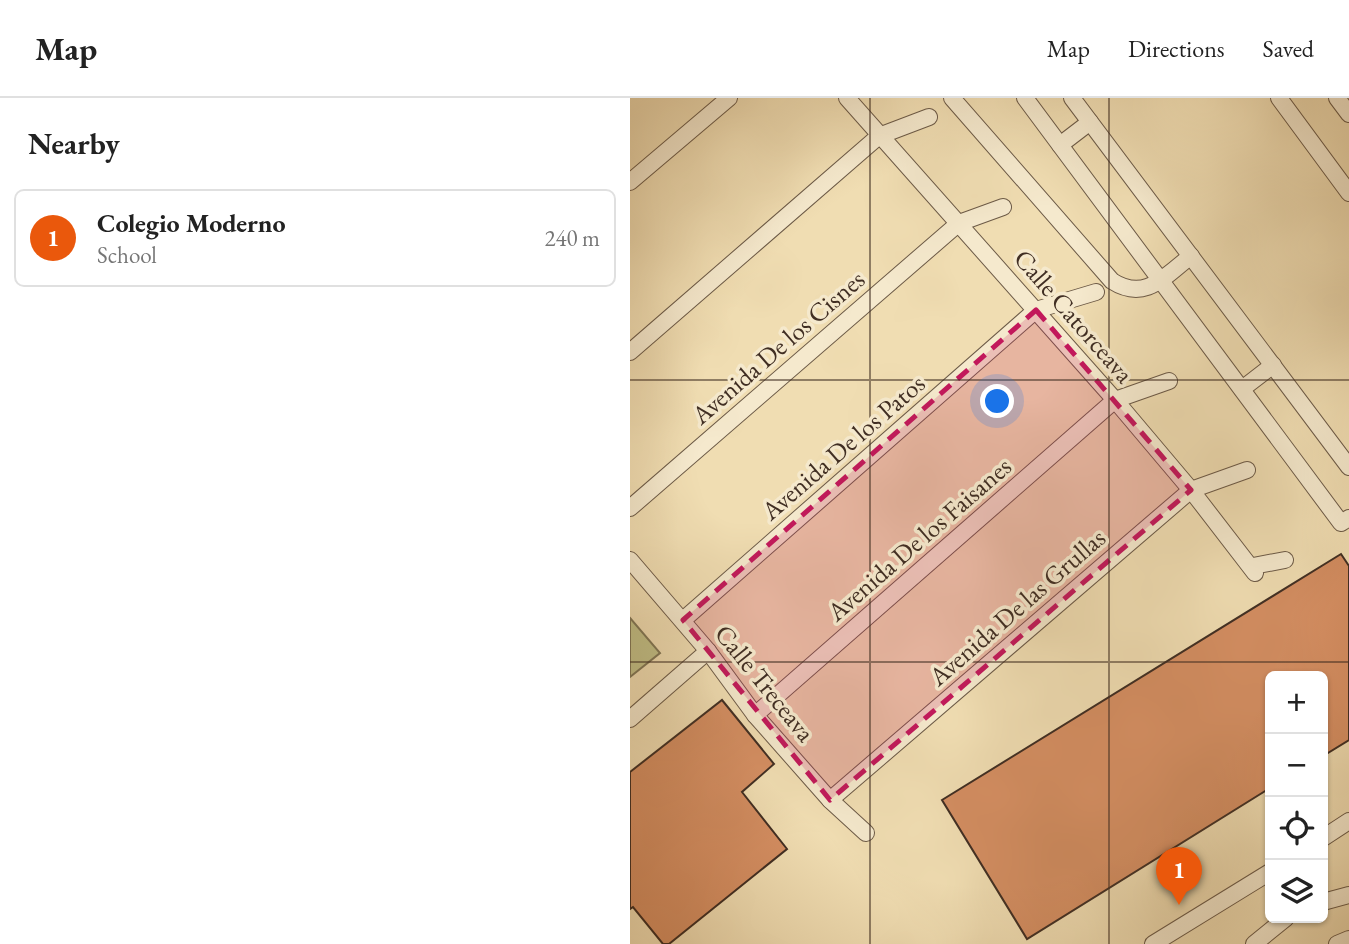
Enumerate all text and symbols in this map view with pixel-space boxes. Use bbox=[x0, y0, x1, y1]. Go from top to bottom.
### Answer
text: Map bbox=[35, 27, 97, 70]
text: Map bbox=[1047, 33, 1090, 64]
text: Directions bbox=[1128, 33, 1225, 64]
text: Saved bbox=[1263, 33, 1314, 64]
text: Nearby bbox=[28, 124, 120, 163]
text: Colegio Moderno bbox=[97, 206, 286, 240]
text: 1 bbox=[47, 223, 59, 253]
text: 240 m bbox=[544, 223, 600, 253]
text: School bbox=[97, 240, 157, 270]
street label: Calle Catorceava bbox=[1007, 242, 1142, 391]
street label: Avenida De los Cisnes bbox=[683, 262, 872, 432]
street label: Avenida De los Patos bbox=[753, 366, 932, 528]
your location bbox=[980, 384, 1014, 418]
street label: Avenida De los Faisanes bbox=[819, 449, 1018, 629]
street label: Avenida De las Grullas bbox=[921, 521, 1113, 694]
street label: Calle Treceava bbox=[707, 617, 823, 749]
map controls bbox=[1265, 671, 1328, 923]
button: + bbox=[1265, 671, 1328, 734]
button: − bbox=[1265, 734, 1328, 797]
button: locate bbox=[1265, 797, 1328, 860]
pin: 1 bbox=[1156, 847, 1202, 905]
button: layers bbox=[1265, 860, 1328, 923]

